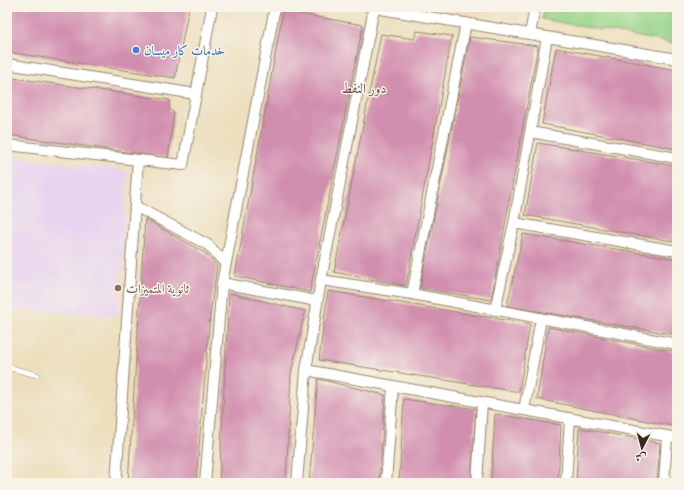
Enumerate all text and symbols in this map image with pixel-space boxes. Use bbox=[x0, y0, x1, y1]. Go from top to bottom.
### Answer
place label: خدمات كار ميسان bbox=[144, 41, 225, 60]
marker: خدمات كار ميسان bbox=[131, 45, 141, 55]
district label: دور النفط bbox=[341, 78, 387, 98]
place label: ثانوية المتميزات bbox=[126, 279, 189, 298]
marker: ثانوية المتميزات bbox=[113, 283, 123, 293]
north arrow bbox=[622, 428, 662, 468]
text: ش bbox=[635, 449, 647, 466]

